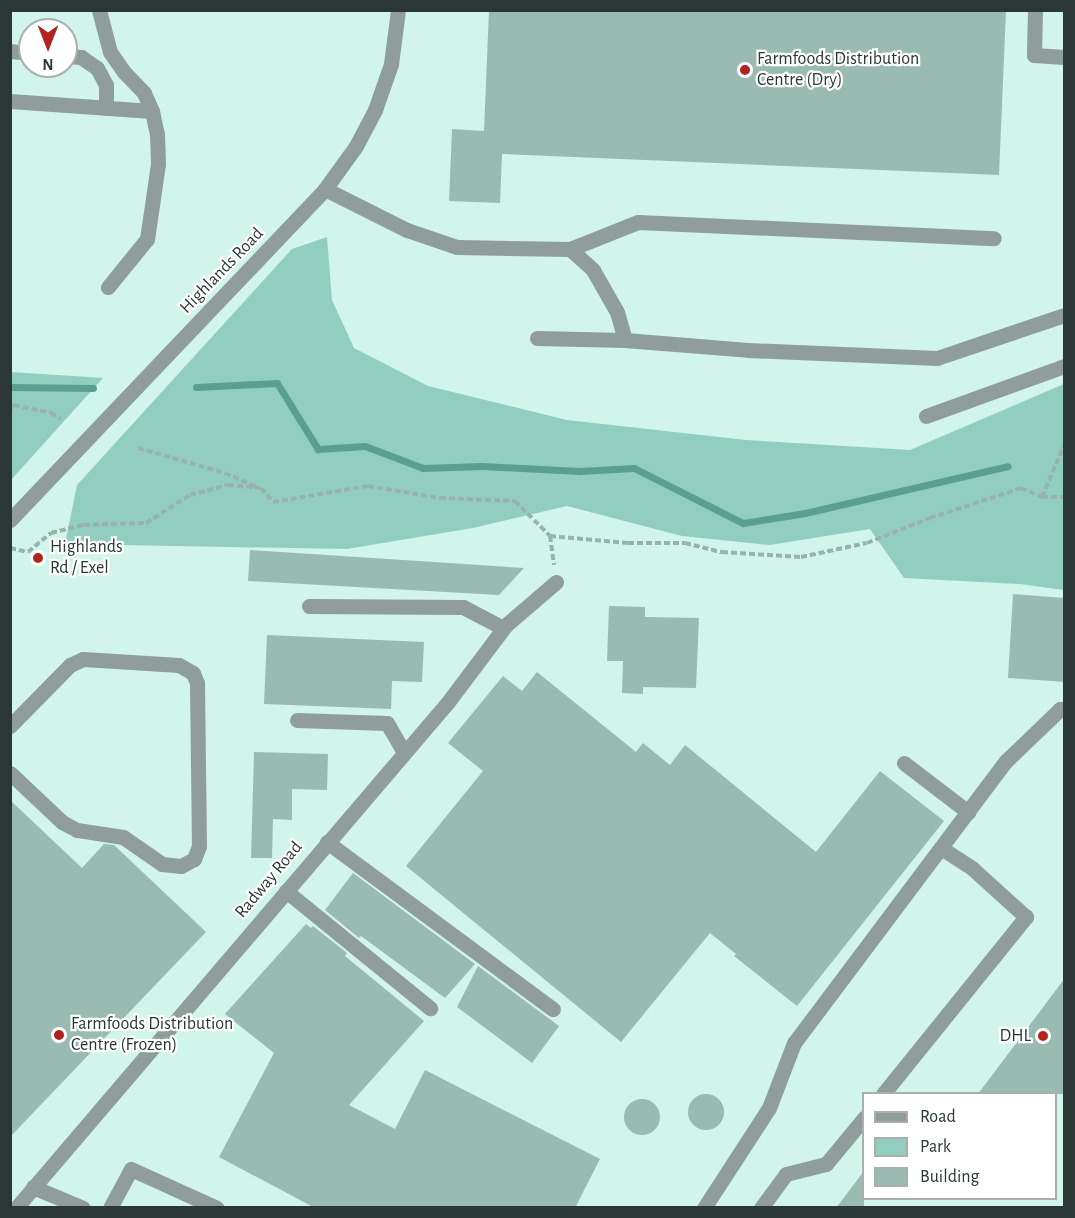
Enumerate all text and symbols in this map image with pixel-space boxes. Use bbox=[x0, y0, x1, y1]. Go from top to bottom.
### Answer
north arrow bbox=[18, 18, 78, 78]
place label: Farmfoods Distribution Centre (Dry) bbox=[757, 49, 919, 92]
text: N bbox=[42, 56, 54, 72]
marker: Farmfoods Distribution Centre (Dry) bbox=[738, 63, 752, 77]
street label: Highlands Road bbox=[176, 223, 268, 319]
place label: Highlands Rd / Exel bbox=[50, 537, 123, 580]
marker: Highlands Rd / Exel bbox=[31, 551, 45, 565]
street label: Radway Road bbox=[231, 837, 307, 923]
place label: Farmfoods Distribution Centre (Frozen) bbox=[71, 1014, 233, 1056]
place label: DHL bbox=[1000, 1025, 1031, 1047]
marker: Farmfoods Distribution Centre (Frozen) bbox=[52, 1028, 66, 1042]
marker: DHL bbox=[1036, 1029, 1050, 1043]
legend bbox=[862, 1092, 1057, 1200]
text: Road bbox=[920, 1108, 956, 1126]
text: Park bbox=[920, 1138, 951, 1156]
text: Building bbox=[920, 1168, 979, 1186]

